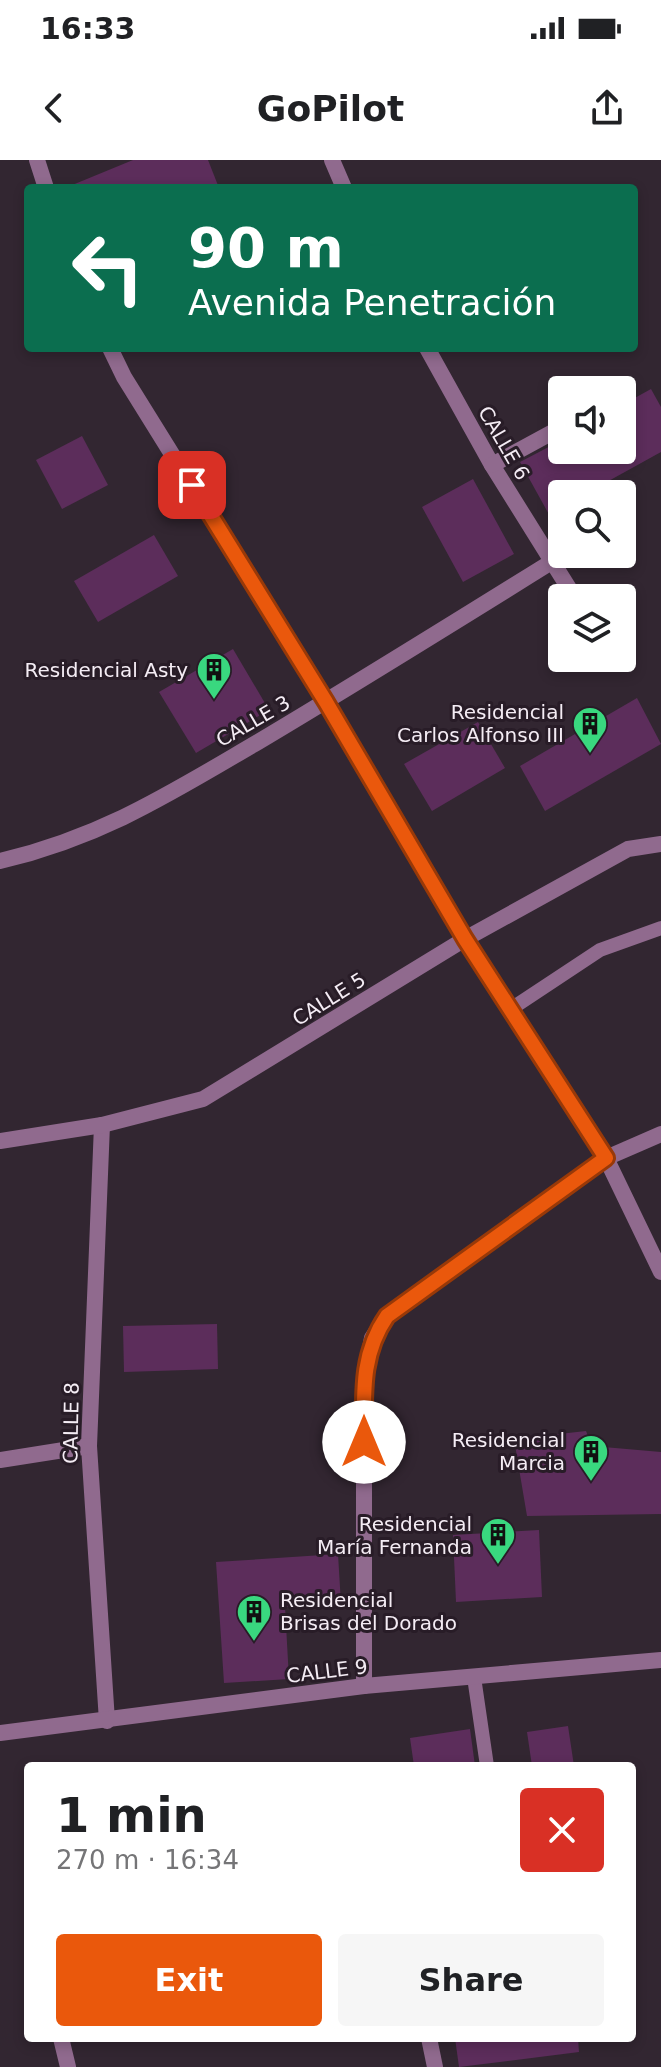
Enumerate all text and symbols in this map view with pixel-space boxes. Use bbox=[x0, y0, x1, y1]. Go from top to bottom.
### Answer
text: 16:33 bbox=[40, 11, 136, 46]
icon: back bbox=[32, 86, 76, 130]
icon: share bbox=[585, 86, 629, 130]
text: GoPilot bbox=[257, 88, 404, 129]
text: 90 m bbox=[188, 215, 344, 280]
icon: left bbox=[56, 216, 160, 320]
text: Avenida Penetración bbox=[188, 282, 556, 323]
map controls bbox=[548, 376, 636, 672]
button: sound bbox=[548, 376, 636, 464]
street label: CALLE 6 bbox=[473, 402, 535, 484]
pin bbox=[158, 451, 226, 519]
icon: arrive bbox=[170, 463, 214, 507]
button: search bbox=[548, 480, 636, 568]
button: layers bbox=[548, 584, 636, 672]
building icon: Residencial Asty bbox=[195, 651, 233, 701]
place label: Residencial Asty bbox=[25, 658, 188, 682]
street label: CALLE 3 bbox=[212, 690, 294, 752]
place label: Residencial Carlos Alfonso III bbox=[397, 700, 564, 747]
building icon: Residencial Carlos Alfonso III bbox=[571, 705, 609, 755]
street label: CALLE 5 bbox=[288, 967, 370, 1031]
street label: CALLE 8 bbox=[58, 1382, 84, 1464]
position arrow bbox=[322, 1400, 406, 1484]
place label: Residencial Marcia bbox=[452, 1428, 565, 1475]
building icon: Residencial Marcia bbox=[572, 1433, 610, 1483]
place label: Residencial María Fernanda bbox=[317, 1512, 472, 1559]
building icon: Residencial María Fernanda bbox=[479, 1516, 517, 1566]
place label: Residencial Brisas del Dorado bbox=[280, 1588, 457, 1635]
building icon: Residencial Brisas del Dorado bbox=[235, 1593, 273, 1643]
street label: CALLE 9 bbox=[285, 1654, 369, 1688]
text: 1 min bbox=[56, 1787, 207, 1843]
button: close bbox=[520, 1788, 604, 1872]
text: 270 m · 16:34 bbox=[56, 1845, 239, 1875]
button: Exit bbox=[56, 1934, 322, 2026]
button: Share bbox=[338, 1934, 604, 2026]

